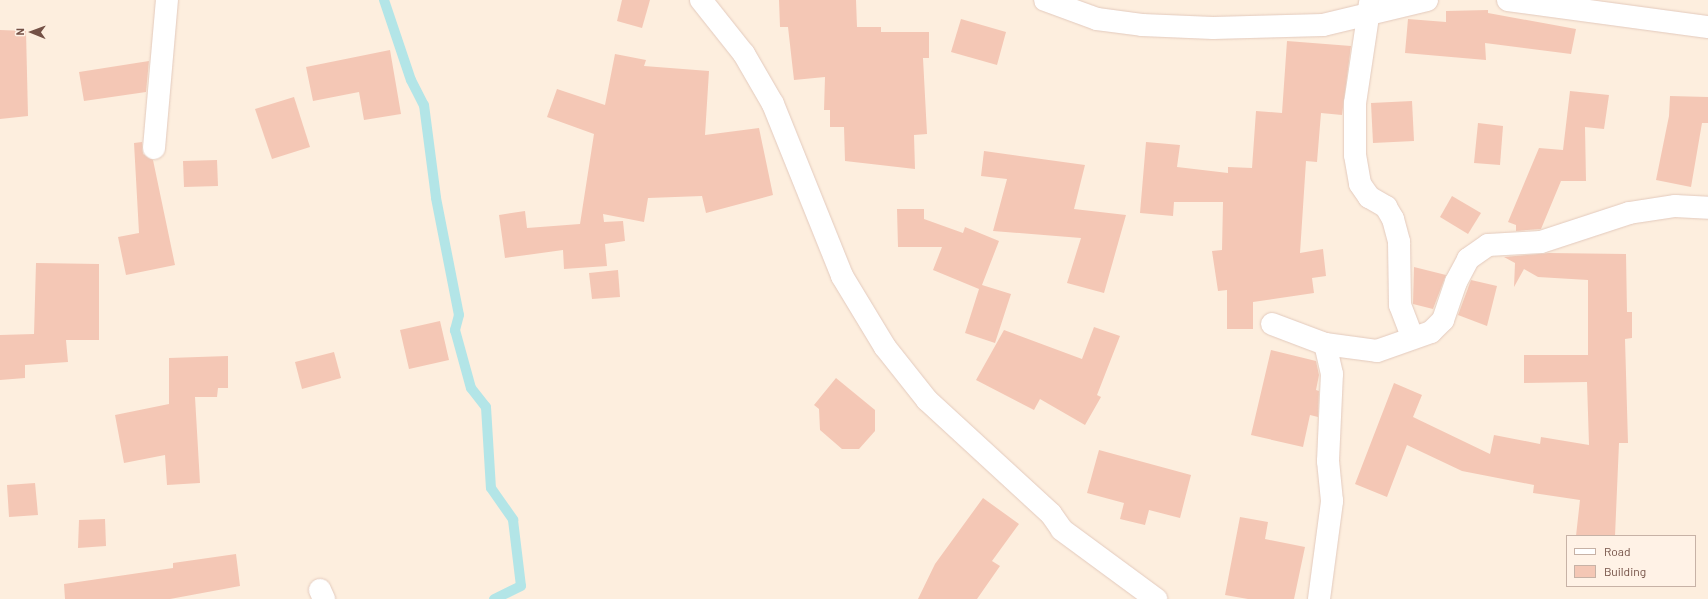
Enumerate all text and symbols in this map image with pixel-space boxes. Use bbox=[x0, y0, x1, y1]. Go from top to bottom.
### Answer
north arrow bbox=[12, 12, 52, 52]
text: N bbox=[13, 28, 26, 36]
legend bbox=[1566, 535, 1696, 587]
text: Road bbox=[1604, 544, 1631, 558]
text: Building bbox=[1604, 564, 1646, 578]

